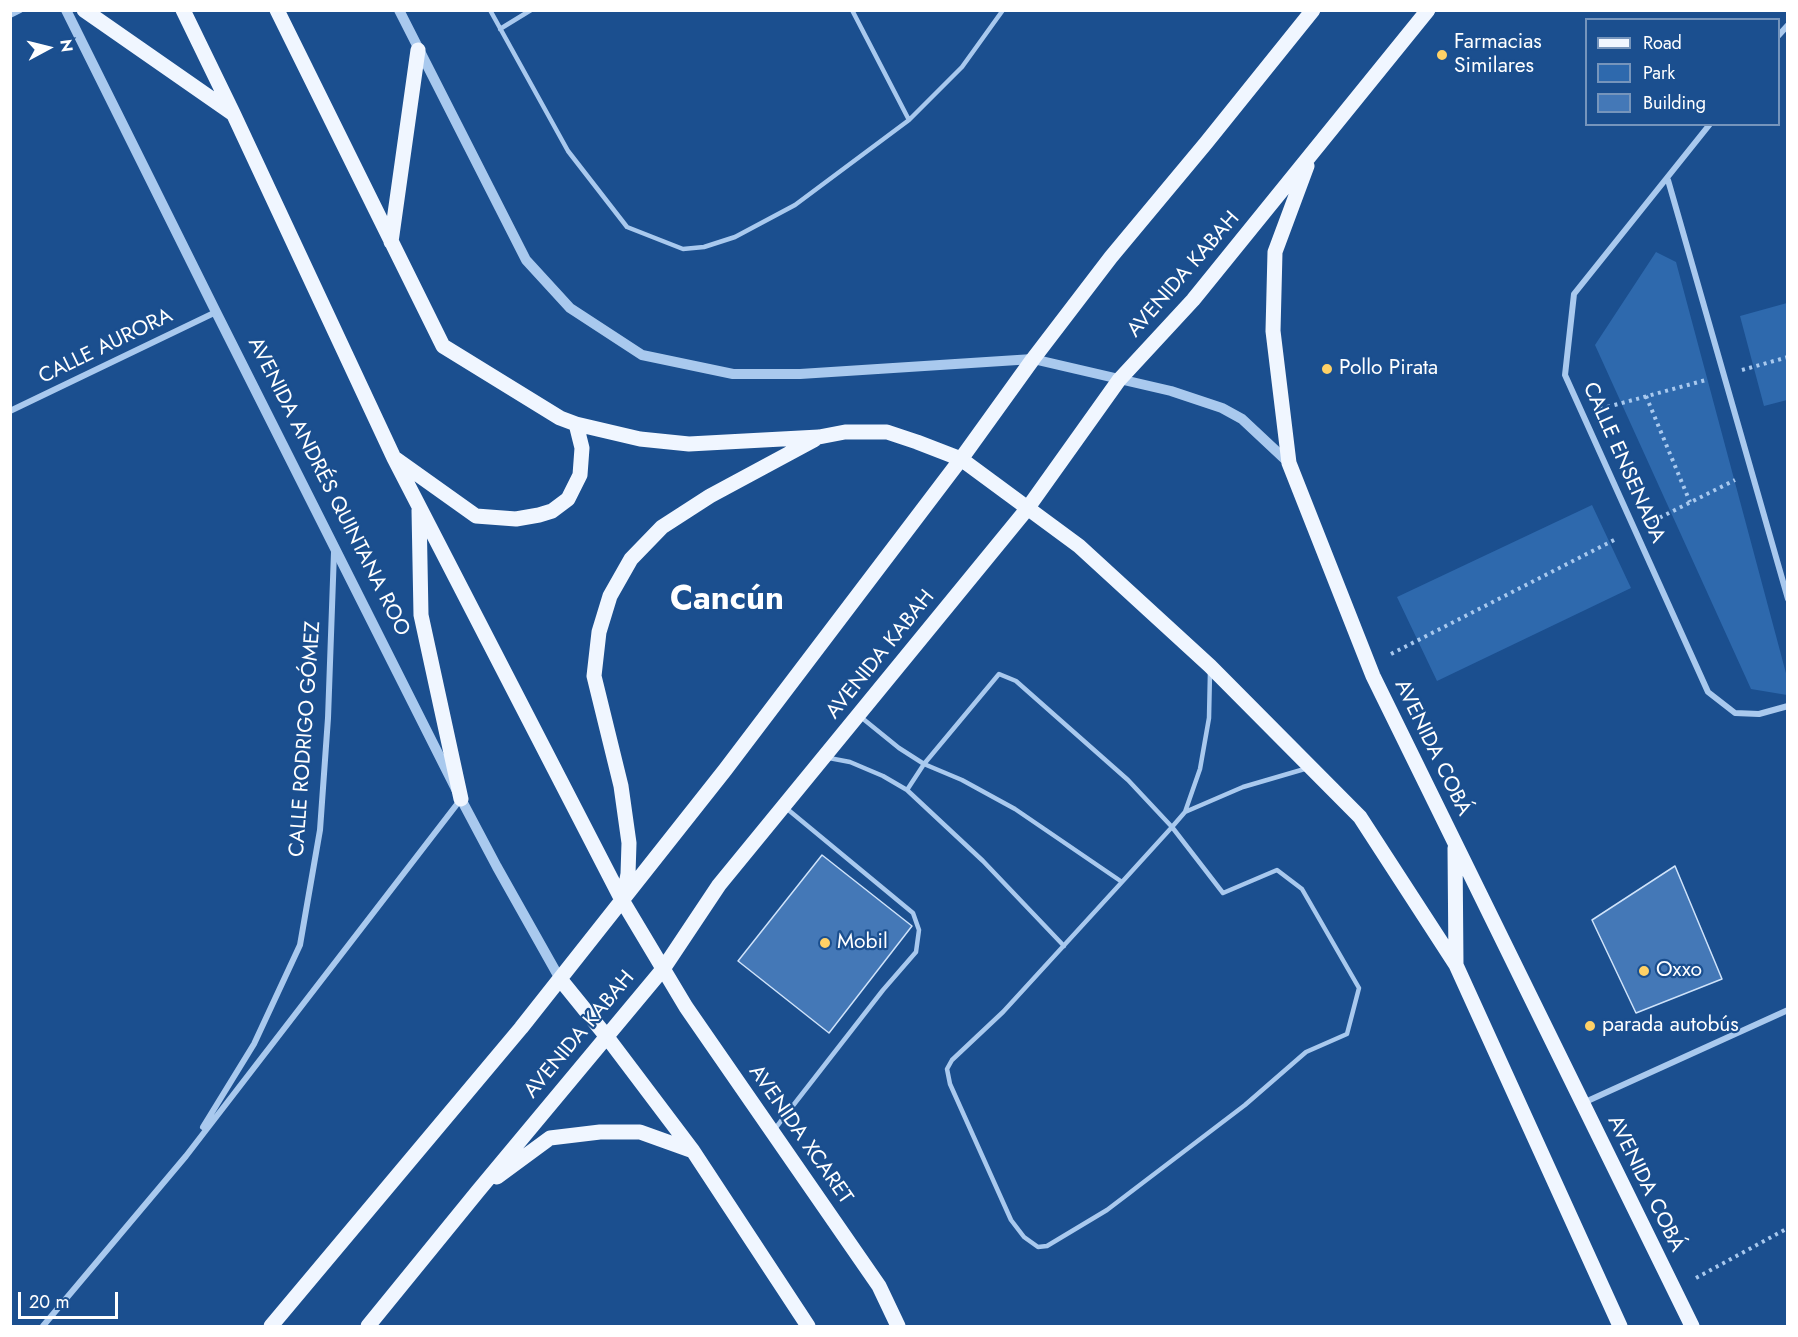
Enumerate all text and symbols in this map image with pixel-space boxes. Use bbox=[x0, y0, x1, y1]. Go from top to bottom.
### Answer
north arrow bbox=[18, 18, 78, 78]
legend bbox=[1585, 18, 1780, 126]
place label: Farmacias Similares bbox=[1454, 30, 1542, 80]
text: Road bbox=[1643, 30, 1682, 56]
text: N bbox=[54, 38, 79, 53]
marker: Farmacias Similares bbox=[1435, 48, 1449, 62]
text: Park bbox=[1643, 60, 1675, 86]
text: Building bbox=[1643, 90, 1706, 116]
street label: AVENIDA KABAH bbox=[1123, 207, 1245, 343]
street label: CALLE AURORA bbox=[35, 304, 177, 390]
street label: AVENIDA ANDRÉS QUINTANA ROO bbox=[241, 333, 415, 641]
place label: Pollo Pirata bbox=[1339, 356, 1438, 382]
marker: Pollo Pirata bbox=[1320, 362, 1334, 376]
street label: CALLE ENSENADA bbox=[1576, 379, 1670, 547]
district label: Cancún bbox=[670, 581, 784, 621]
street label: AVENIDA KABAH bbox=[821, 586, 941, 724]
street label: CALLE RODRIGO GÓMEZ bbox=[285, 620, 327, 858]
street label: AVENIDA COBÁ bbox=[1388, 676, 1476, 820]
place label: Mobil bbox=[837, 930, 888, 956]
marker: Mobil bbox=[818, 936, 832, 950]
place label: Oxxo bbox=[1656, 958, 1702, 984]
marker: Oxxo bbox=[1637, 964, 1651, 978]
street label: AVENIDA KABAH bbox=[519, 966, 641, 1104]
place label: parada autobús bbox=[1602, 1013, 1739, 1039]
marker: parada autobús bbox=[1583, 1019, 1597, 1033]
street label: AVENIDA XCARET bbox=[743, 1061, 857, 1209]
street label: AVENIDA COBÁ bbox=[1601, 1112, 1689, 1256]
scale bar bbox=[21, 1280, 122, 1318]
text: 20 m bbox=[29, 1289, 69, 1315]

